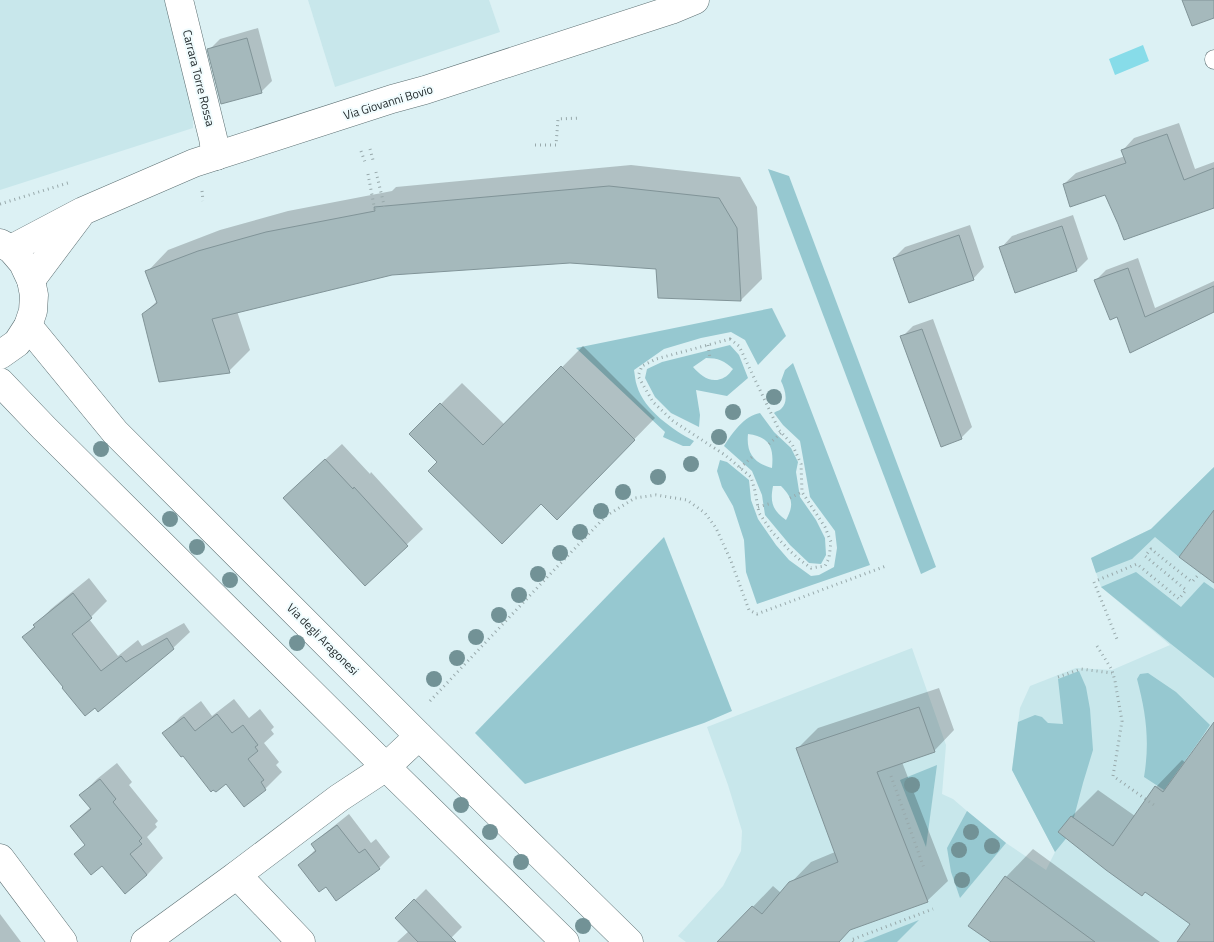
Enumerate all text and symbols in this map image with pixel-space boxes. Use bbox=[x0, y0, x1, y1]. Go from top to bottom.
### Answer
street label: Carrara Torre Rossa bbox=[178, 28, 220, 128]
street label: Via Giovanni Bovio bbox=[341, 79, 435, 125]
street label: Via degli Aragonesi bbox=[283, 599, 363, 679]

